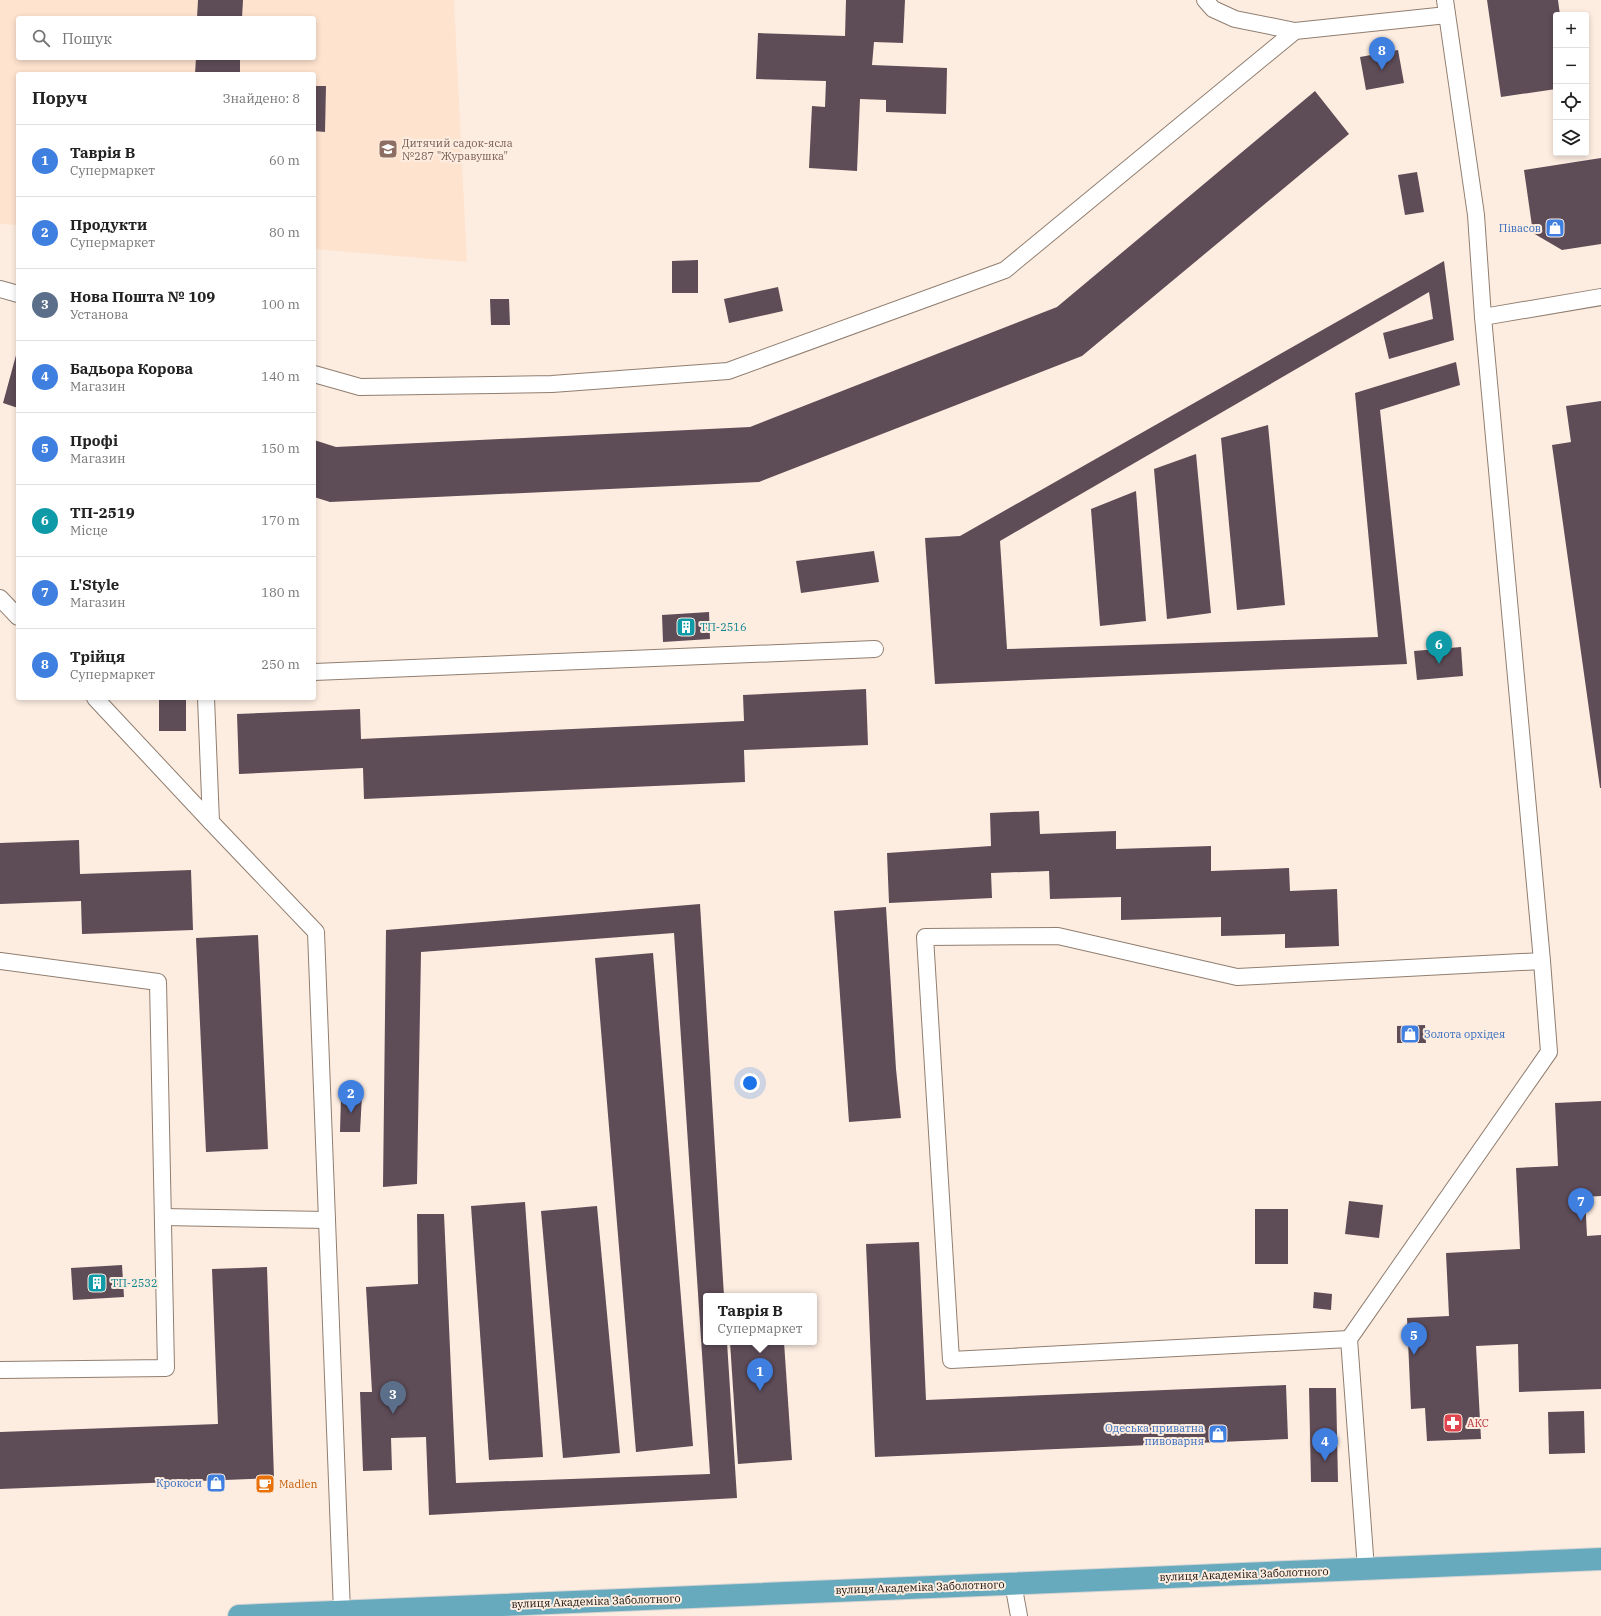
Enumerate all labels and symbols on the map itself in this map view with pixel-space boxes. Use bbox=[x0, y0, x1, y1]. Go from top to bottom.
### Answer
pin: 8 bbox=[1369, 37, 1395, 70]
place label: Дитячий садок-ясла №287 "Журавушка" bbox=[402, 136, 513, 163]
school or university icon: Дитячий садок-ясла №287 "Журавушка" bbox=[377, 138, 399, 160]
shop icon: Півасов bbox=[1544, 217, 1566, 239]
place label: Півасов bbox=[1499, 221, 1541, 235]
building icon: ТП-2516 bbox=[675, 616, 697, 638]
place label: ТП-2516 bbox=[700, 620, 747, 634]
pin: 6 bbox=[1426, 631, 1452, 664]
shop icon: Золота орхідея bbox=[1399, 1023, 1421, 1045]
place label: Золота орхідея bbox=[1424, 1027, 1505, 1041]
your location bbox=[740, 1073, 760, 1093]
pin: 2 bbox=[338, 1080, 364, 1113]
pin: 7 bbox=[1568, 1188, 1594, 1221]
building icon: ТП-2532 bbox=[86, 1272, 108, 1294]
place label: ТП-2532 bbox=[111, 1276, 158, 1290]
pin: 5 bbox=[1401, 1322, 1427, 1355]
pin: 1 bbox=[747, 1358, 773, 1391]
pin: 3 bbox=[380, 1381, 406, 1414]
pharmacy icon: АКС bbox=[1442, 1412, 1464, 1434]
place label: АКС bbox=[1467, 1416, 1489, 1430]
place label: Одеська приватна пивоварня bbox=[1105, 1421, 1204, 1448]
shop icon: Одеська приватна пивоварня bbox=[1207, 1423, 1229, 1445]
pin: 4 bbox=[1312, 1428, 1338, 1461]
shop icon: Крокоси bbox=[205, 1472, 227, 1494]
cafe icon: Madlen bbox=[254, 1473, 276, 1495]
place label: Крокоси bbox=[156, 1476, 202, 1490]
place label: Madlen bbox=[279, 1477, 318, 1491]
street label: вулиця Академіка Заболотного bbox=[1159, 1564, 1329, 1584]
street label: вулиця Академіка Заболотного bbox=[835, 1577, 1005, 1597]
street label: вулиця Академіка Заболотного bbox=[511, 1591, 681, 1611]

